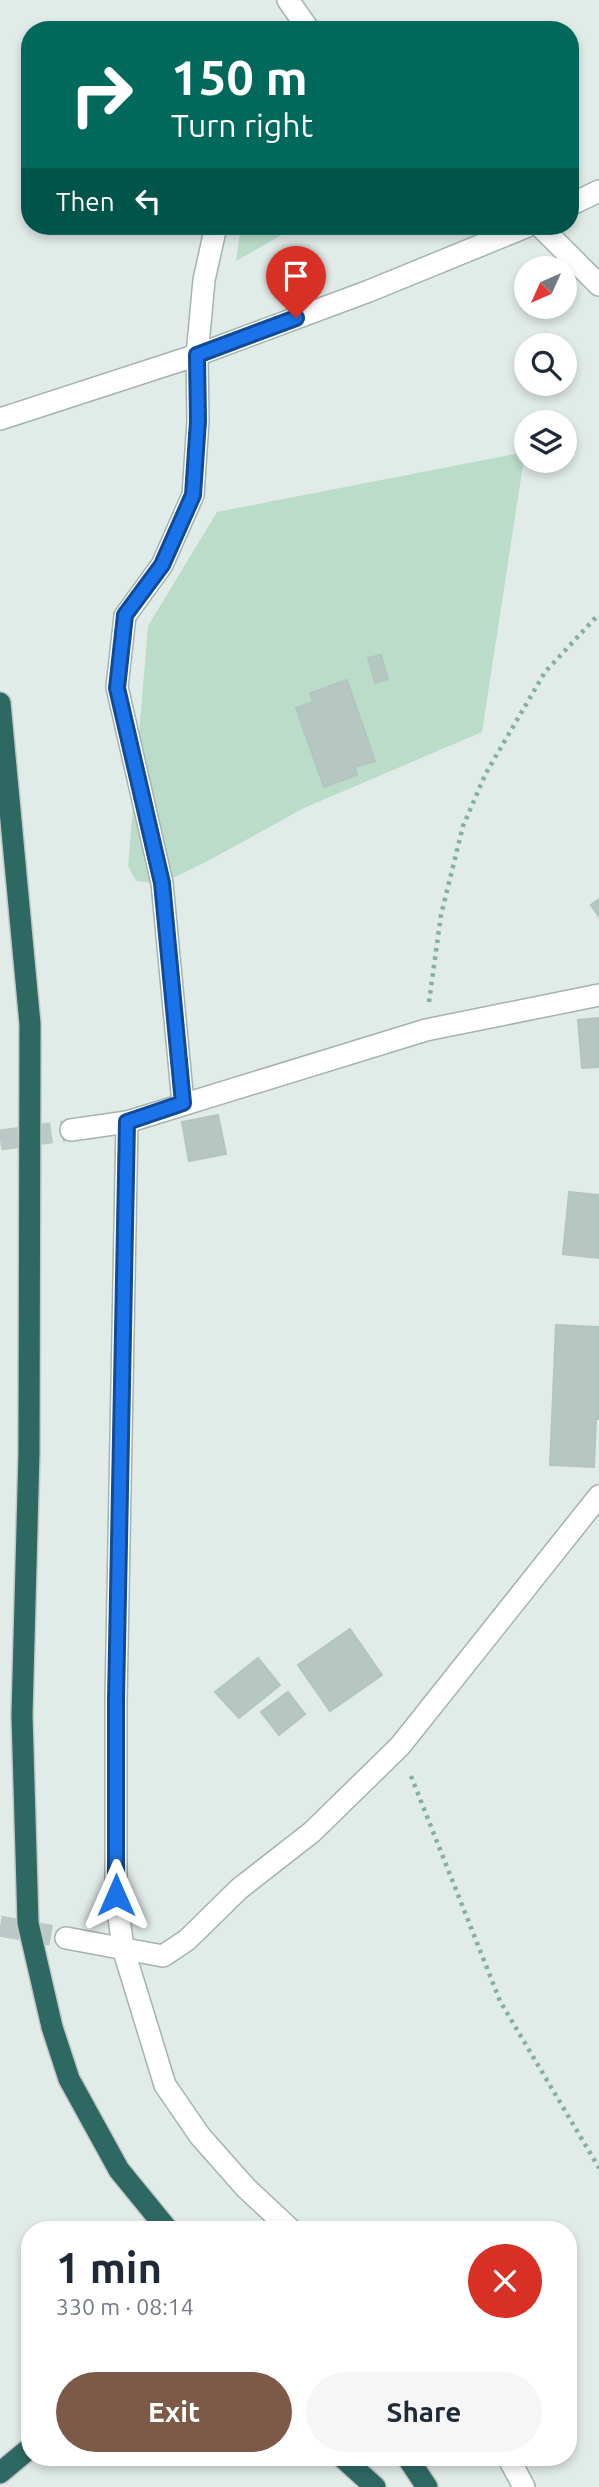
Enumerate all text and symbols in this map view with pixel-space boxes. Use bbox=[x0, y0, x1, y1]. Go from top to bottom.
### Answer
icon: right bbox=[56, 49, 147, 140]
text: 150 m bbox=[171, 49, 308, 104]
text: Turn right bbox=[171, 107, 313, 143]
icon: left bbox=[129, 182, 167, 220]
text: Then bbox=[56, 187, 115, 216]
pin bbox=[266, 246, 326, 318]
north arrow bbox=[514, 256, 578, 318]
map controls bbox=[514, 256, 577, 473]
icon: arrive bbox=[277, 257, 315, 295]
button: search bbox=[514, 333, 577, 396]
button: layers bbox=[514, 410, 577, 473]
position arrow bbox=[79, 1858, 153, 1932]
text: 1 min bbox=[56, 2244, 162, 2291]
button: close bbox=[468, 2244, 542, 2318]
text: 330 m · 08:14 bbox=[56, 2294, 194, 2319]
button: Exit bbox=[56, 2372, 292, 2452]
button: Share bbox=[306, 2372, 542, 2452]

